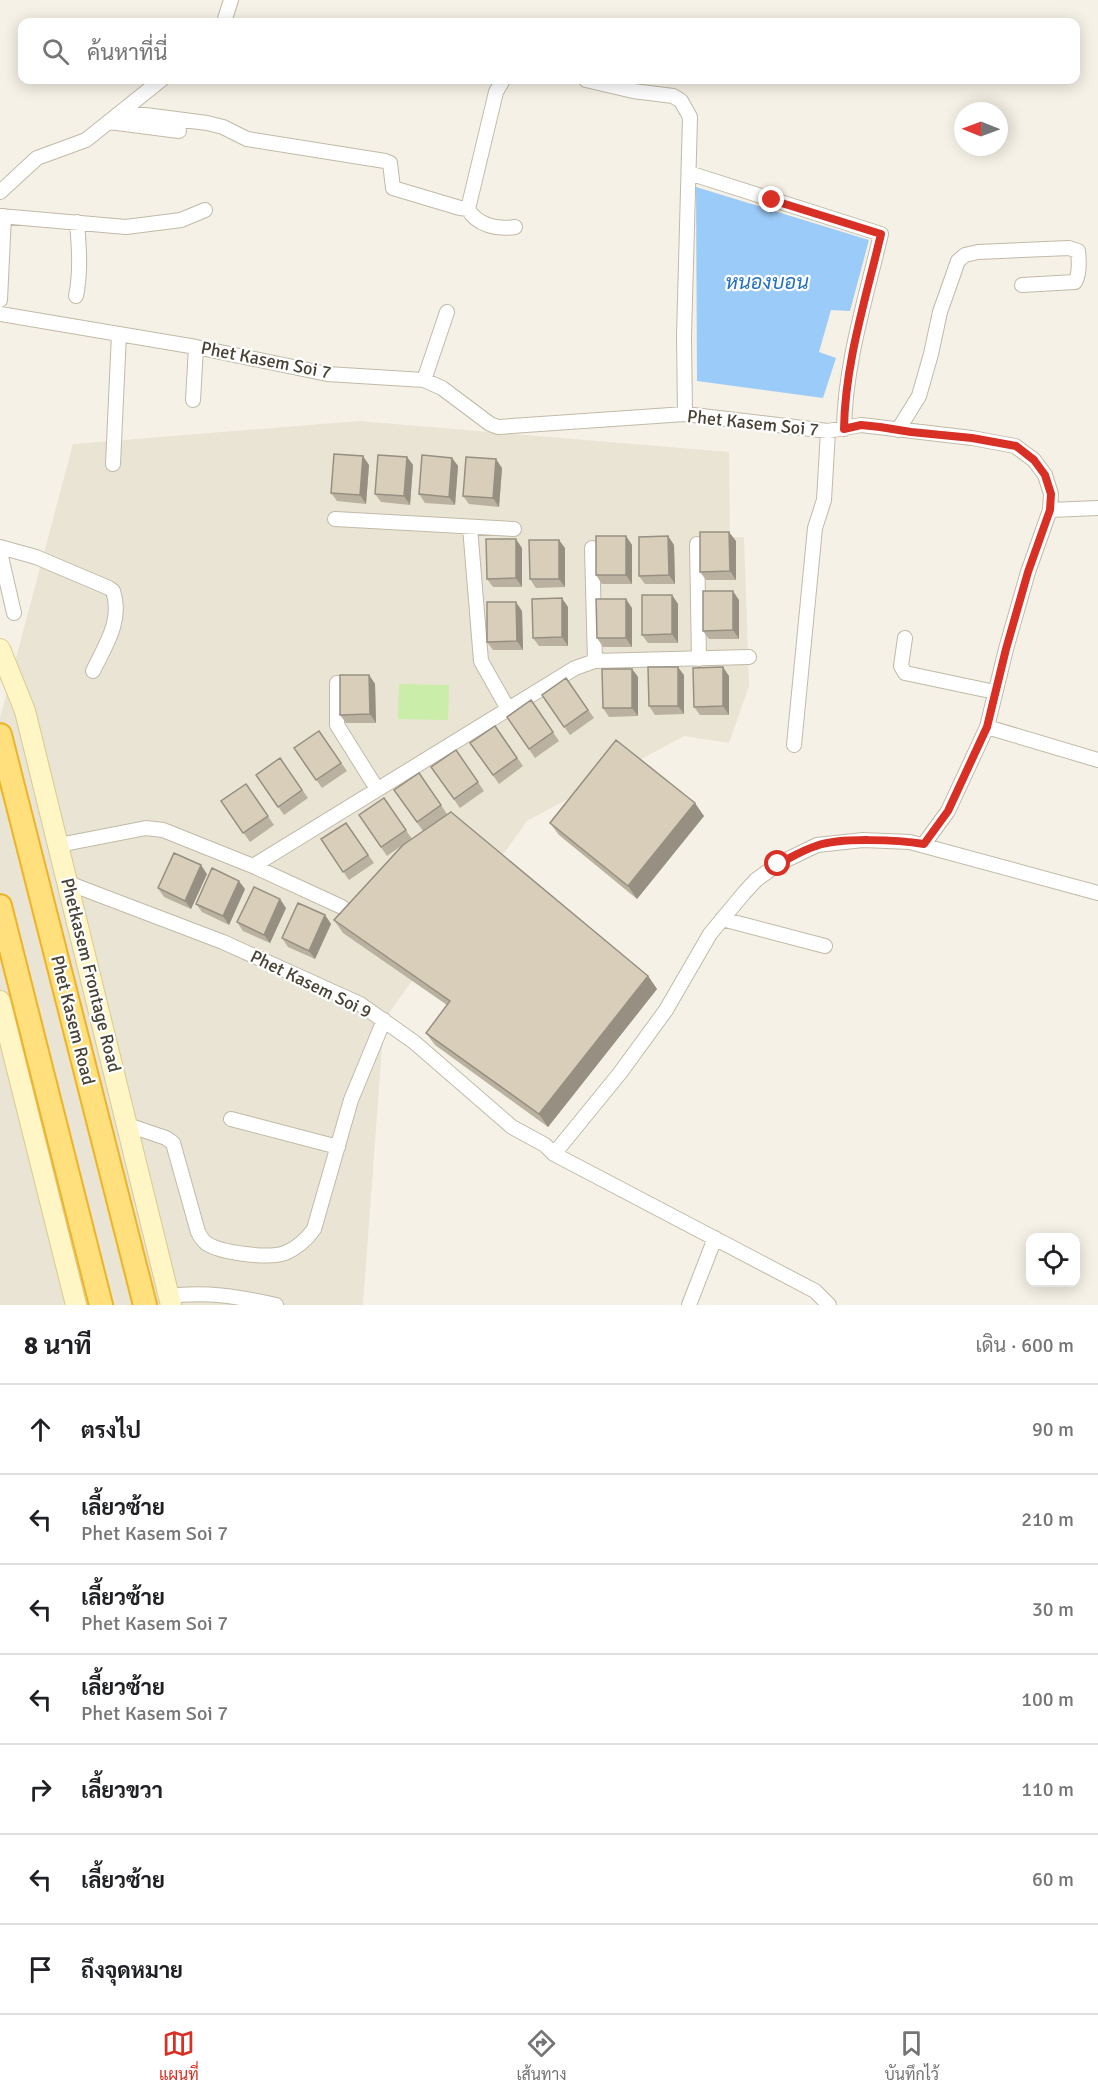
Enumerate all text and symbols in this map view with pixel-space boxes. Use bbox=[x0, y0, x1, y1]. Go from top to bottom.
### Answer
search box bbox=[18, 18, 1080, 84]
icon: search bbox=[39, 35, 72, 68]
text: ค้นหาที่นี่ bbox=[87, 39, 167, 66]
north arrow bbox=[954, 102, 1008, 156]
route end bbox=[758, 186, 784, 212]
water label: หนองบอน bbox=[725, 270, 809, 295]
street label: Phet Kasem Soi 7 bbox=[199, 337, 333, 383]
street label: Phet Kasem Soi 7 bbox=[686, 405, 820, 441]
route start bbox=[764, 850, 790, 876]
street label: Phetkasem Frontage Road bbox=[56, 876, 126, 1074]
street label: Phet Kasem Soi 9 bbox=[247, 945, 375, 1023]
street label: Phet Kasem Road bbox=[46, 953, 100, 1087]
map controls bbox=[1026, 1233, 1080, 1287]
button: locate bbox=[1026, 1233, 1080, 1287]
text: 8 นาที bbox=[24, 1330, 92, 1362]
text: เดิน · 600 m bbox=[976, 1333, 1074, 1358]
icon: ahead bbox=[24, 1413, 57, 1446]
text: ตรงไป bbox=[81, 1417, 141, 1444]
text: 90 m bbox=[1032, 1417, 1074, 1442]
text: เลี้ยวซ้าย bbox=[81, 1494, 165, 1521]
icon: left bbox=[24, 1503, 57, 1536]
text: 210 m bbox=[1021, 1507, 1074, 1532]
text: Phet Kasem Soi 7 bbox=[81, 1521, 228, 1546]
text: เลี้ยวซ้าย bbox=[81, 1584, 165, 1611]
icon: left bbox=[24, 1593, 57, 1626]
text: 30 m bbox=[1032, 1597, 1074, 1622]
text: Phet Kasem Soi 7 bbox=[81, 1611, 228, 1636]
text: เลี้ยวซ้าย bbox=[81, 1674, 165, 1701]
icon: left bbox=[24, 1683, 57, 1716]
text: 100 m bbox=[1021, 1687, 1074, 1712]
text: Phet Kasem Soi 7 bbox=[81, 1701, 228, 1726]
icon: right bbox=[24, 1773, 57, 1806]
text: เลี้ยวขวา bbox=[81, 1777, 163, 1804]
text: 110 m bbox=[1021, 1777, 1074, 1802]
icon: left bbox=[24, 1863, 57, 1896]
text: เลี้ยวซ้าย bbox=[81, 1867, 165, 1894]
text: 60 m bbox=[1032, 1867, 1074, 1892]
icon: arrive bbox=[24, 1953, 57, 1986]
text: ถึงจุดหมาย bbox=[81, 1957, 183, 1984]
tab: แผนที่ bbox=[159, 2027, 199, 2085]
tab: เส้นทาง bbox=[517, 2027, 567, 2085]
tab: บันทึกไว้ bbox=[884, 2027, 939, 2085]

